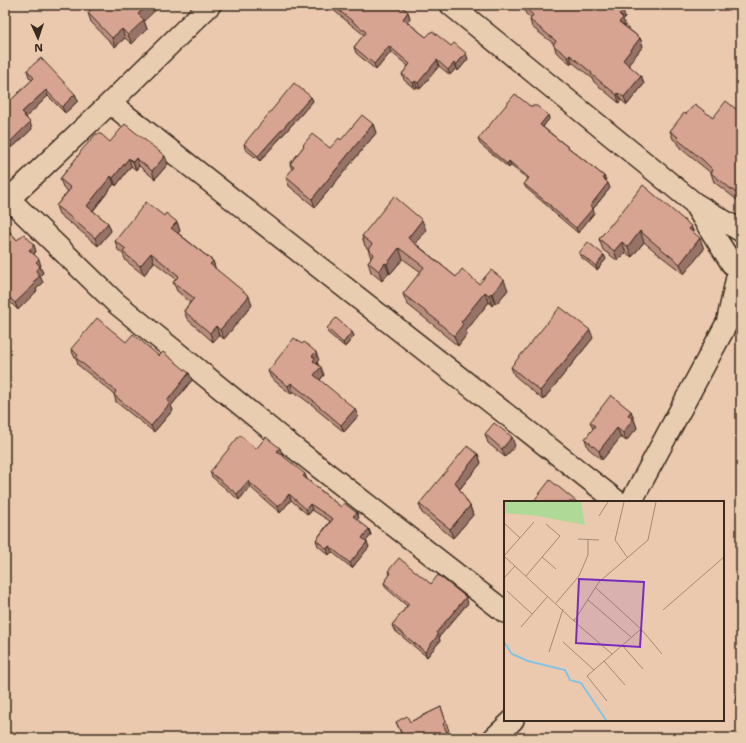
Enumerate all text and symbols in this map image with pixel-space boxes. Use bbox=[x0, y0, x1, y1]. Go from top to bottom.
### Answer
north arrow bbox=[18, 18, 58, 58]
text: N bbox=[33, 40, 43, 55]
inset map bbox=[504, 501, 724, 721]

